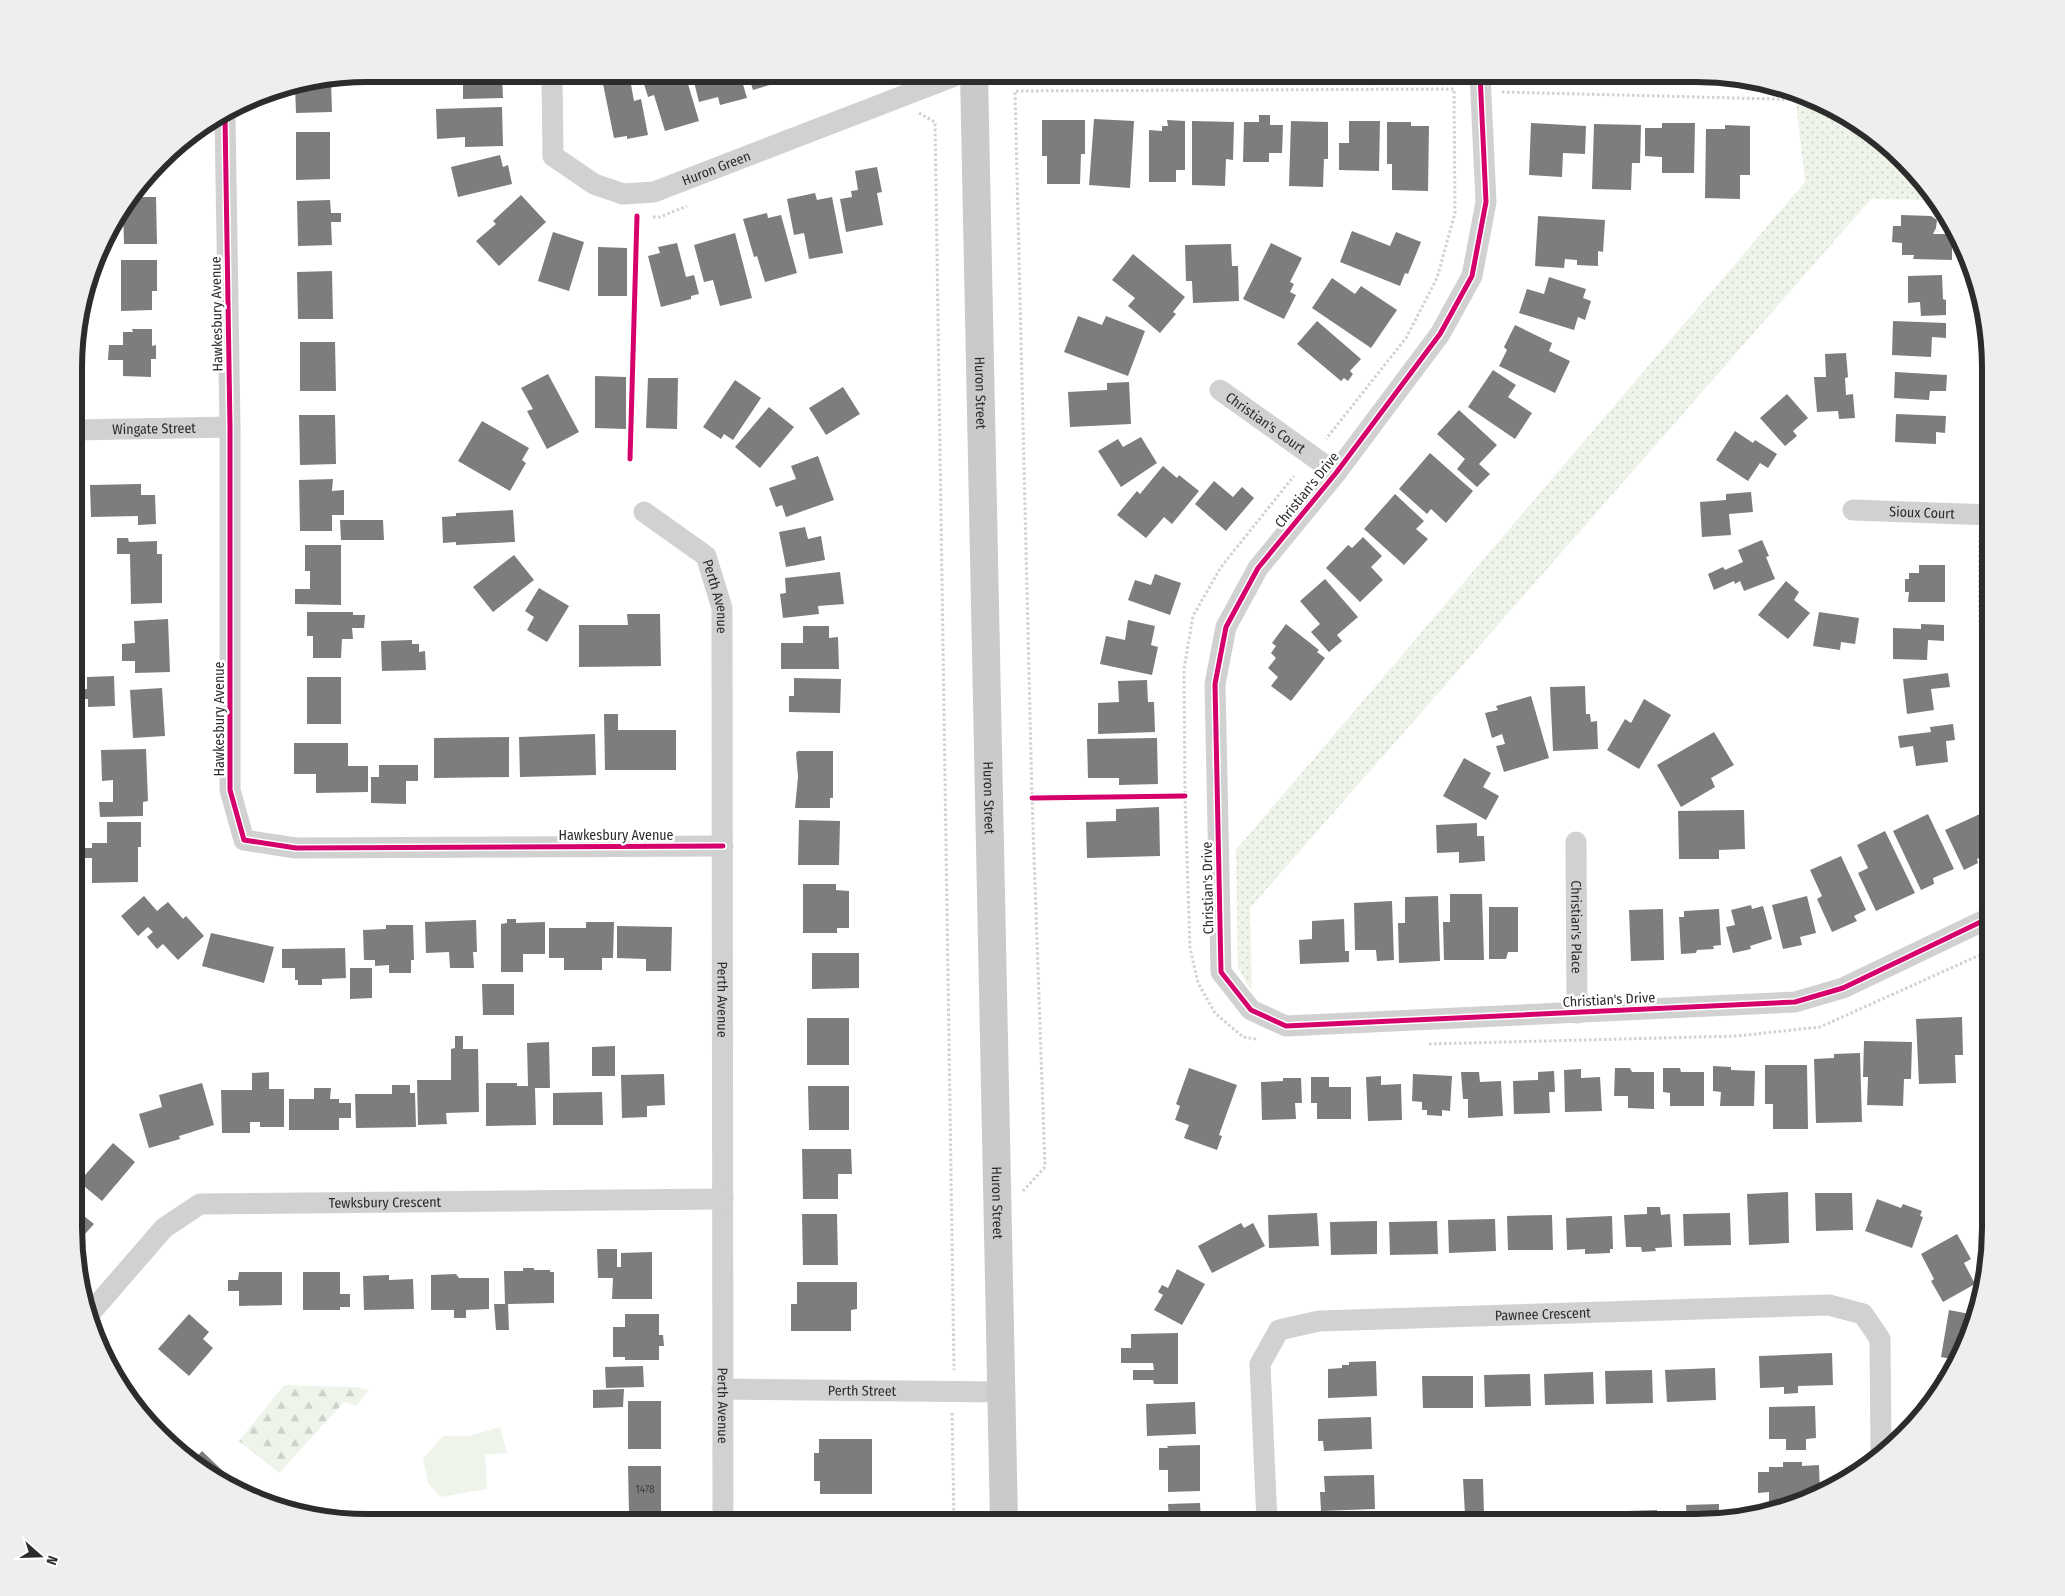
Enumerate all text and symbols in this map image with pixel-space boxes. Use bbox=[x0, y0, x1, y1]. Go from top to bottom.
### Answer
street label: Huron Green bbox=[679, 147, 753, 189]
street label: Hawkesbury Avenue bbox=[207, 256, 227, 372]
street label: Huron Street bbox=[971, 356, 990, 430]
street label: Christian's Court bbox=[1222, 388, 1309, 457]
street label: Wingate Street bbox=[112, 419, 196, 438]
street label: Christian's Drive bbox=[1271, 449, 1343, 531]
street label: Sioux Court bbox=[1889, 503, 1955, 522]
street label: Perth Avenue bbox=[699, 557, 731, 634]
street label: Hawkesbury Avenue bbox=[211, 661, 228, 777]
street label: Huron Street bbox=[980, 761, 998, 835]
street label: Hawkesbury Avenue bbox=[559, 827, 674, 844]
street label: Christian's Drive bbox=[1199, 842, 1217, 934]
street label: Christian's Place bbox=[1568, 880, 1585, 974]
street label: Perth Avenue bbox=[714, 962, 731, 1038]
street label: Christian's Drive bbox=[1562, 989, 1656, 1011]
street label: Huron Street bbox=[988, 1166, 1007, 1240]
street label: Tewksbury Crescent bbox=[329, 1193, 442, 1211]
street label: Pawnee Crescent bbox=[1495, 1304, 1591, 1324]
street label: Perth Avenue bbox=[714, 1368, 731, 1444]
street label: Perth Street bbox=[828, 1382, 897, 1399]
house number: 1478 bbox=[635, 1483, 655, 1496]
north arrow bbox=[15, 1531, 65, 1581]
text: N bbox=[42, 1553, 61, 1567]

